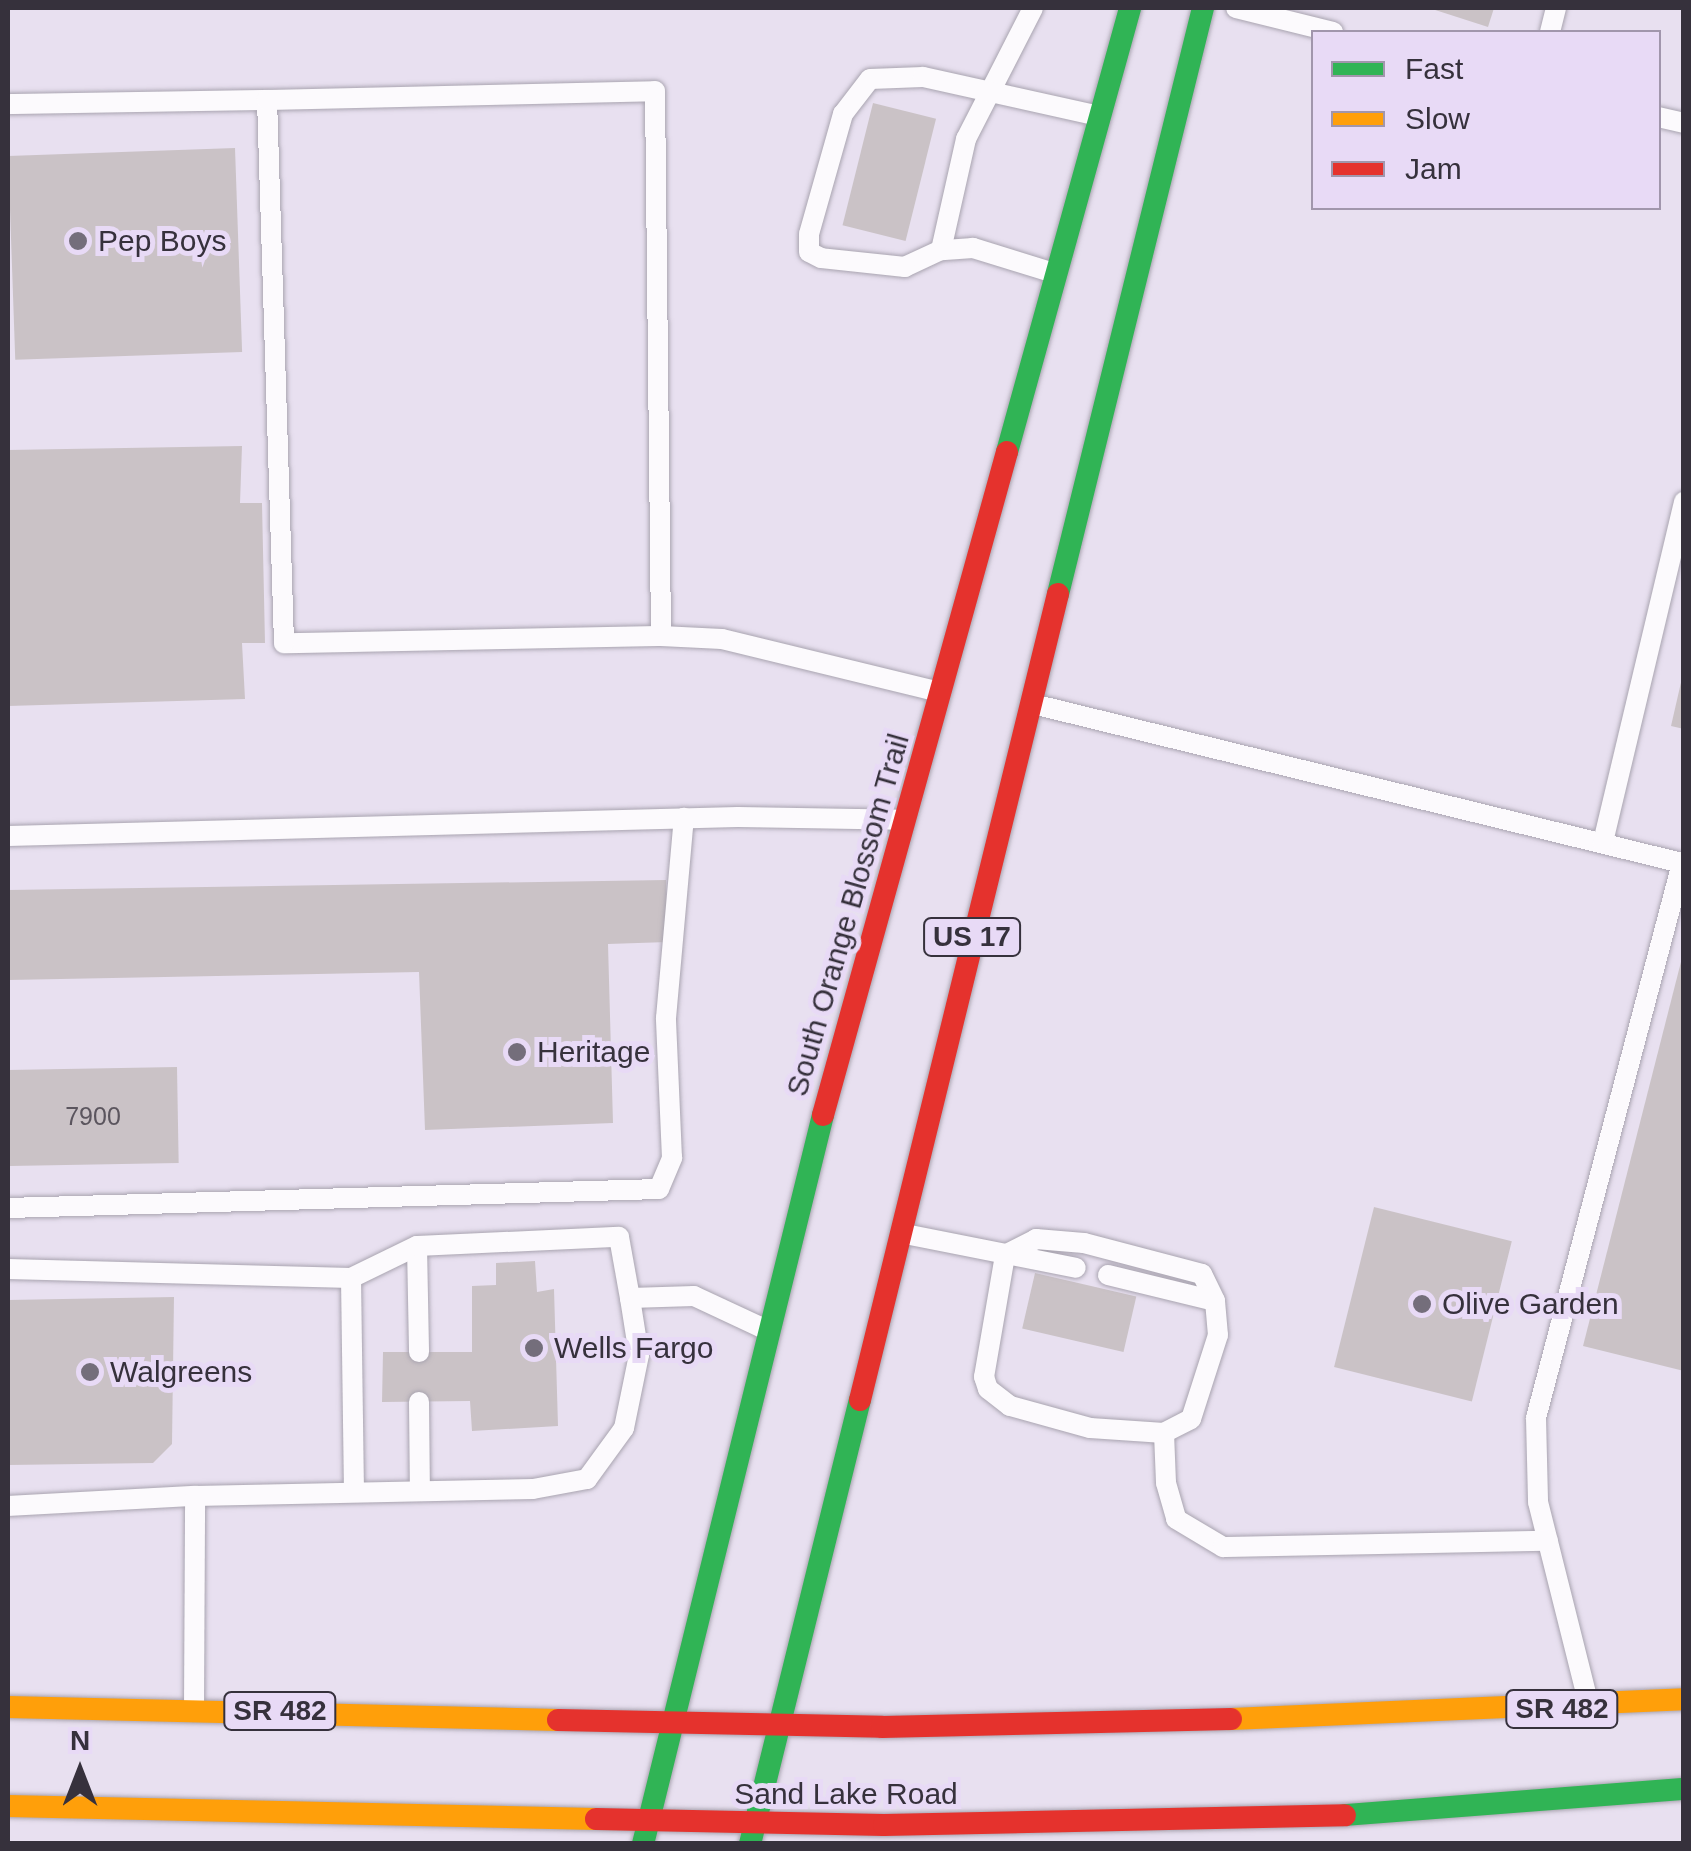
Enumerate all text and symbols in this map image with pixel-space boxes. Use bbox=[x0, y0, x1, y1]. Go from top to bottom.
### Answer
legend bbox=[1311, 30, 1661, 210]
text: Fast bbox=[1405, 52, 1463, 85]
text: Slow bbox=[1405, 102, 1470, 135]
text: Jam bbox=[1405, 152, 1462, 185]
place label: Pep Boys bbox=[98, 223, 226, 259]
marker: Pep Boys bbox=[67, 230, 89, 252]
street label: South Orange Blossom Trail bbox=[779, 729, 917, 1101]
road number: US 17 bbox=[922, 914, 1022, 960]
place label: Heritage bbox=[537, 1034, 650, 1070]
marker: Heritage bbox=[506, 1041, 528, 1063]
house number: 7900 bbox=[65, 1101, 121, 1131]
place label: Olive Garden bbox=[1442, 1286, 1619, 1322]
marker: Olive Garden bbox=[1411, 1293, 1433, 1315]
place label: Wells Fargo bbox=[554, 1330, 713, 1366]
marker: Wells Fargo bbox=[523, 1337, 545, 1359]
place label: Walgreens bbox=[110, 1354, 252, 1390]
marker: Walgreens bbox=[79, 1361, 101, 1383]
road number: SR 482 bbox=[1504, 1686, 1620, 1732]
road number: SR 482 bbox=[222, 1688, 338, 1734]
north arrow bbox=[30, 1721, 130, 1821]
text: N bbox=[70, 1725, 90, 1756]
street label: Sand Lake Road bbox=[734, 1776, 958, 1812]

